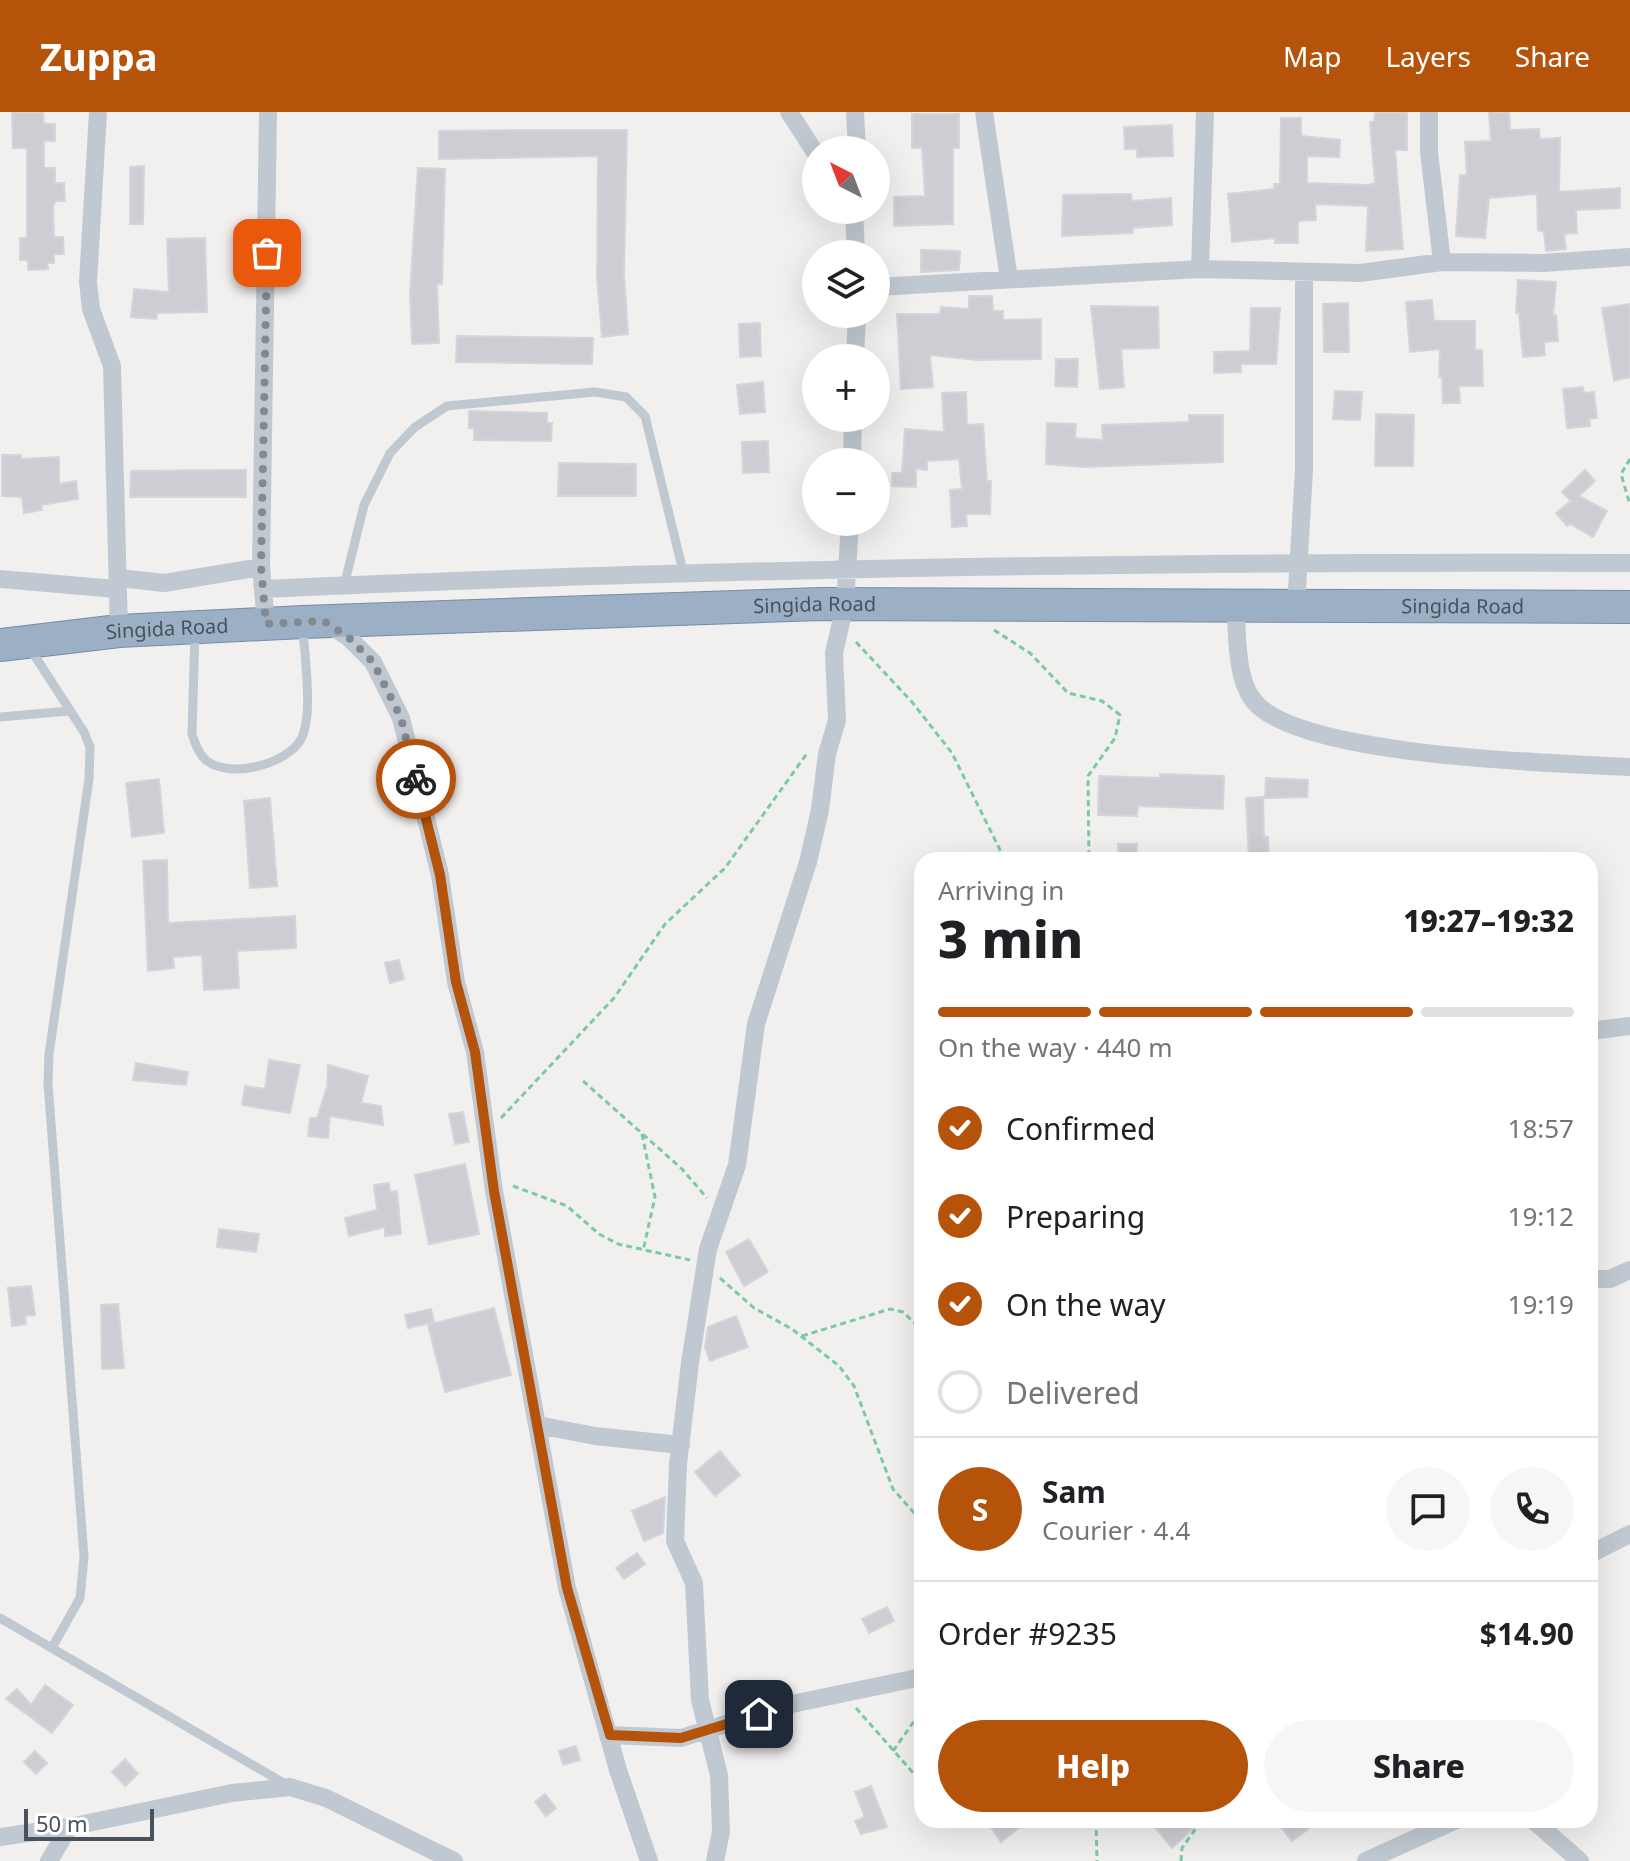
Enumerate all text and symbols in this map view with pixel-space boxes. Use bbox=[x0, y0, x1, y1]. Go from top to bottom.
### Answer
text: Zuppa bbox=[40, 30, 158, 82]
text: Map bbox=[1283, 37, 1341, 75]
text: Layers bbox=[1385, 37, 1471, 75]
text: Share bbox=[1515, 37, 1590, 75]
north arrow bbox=[802, 136, 890, 224]
map controls bbox=[802, 136, 890, 536]
pin bbox=[233, 219, 301, 287]
icon: bag bbox=[245, 231, 289, 275]
button: layers bbox=[802, 240, 890, 328]
button: + bbox=[802, 344, 890, 432]
button: − bbox=[802, 448, 890, 536]
street label: Singida Road bbox=[753, 590, 876, 619]
street label: Singida Road bbox=[1401, 592, 1524, 620]
street label: Singida Road bbox=[104, 612, 229, 645]
courier bbox=[376, 739, 456, 819]
icon: bike bbox=[394, 757, 438, 801]
text: Arriving in bbox=[938, 872, 1064, 908]
text: 19:27–19:32 bbox=[1403, 900, 1574, 941]
text: 3 min bbox=[938, 902, 1083, 973]
text: On the way · 440 m bbox=[938, 1029, 1172, 1065]
icon: check bbox=[938, 1106, 982, 1150]
text: Confirmed bbox=[1006, 1108, 1156, 1149]
text: 18:57 bbox=[1508, 1110, 1574, 1146]
icon: check bbox=[938, 1194, 982, 1238]
text: Preparing bbox=[1006, 1196, 1145, 1237]
text: 19:12 bbox=[1508, 1198, 1574, 1234]
icon: check bbox=[938, 1282, 982, 1326]
text: On the way bbox=[1006, 1284, 1166, 1325]
text: 19:19 bbox=[1508, 1286, 1574, 1322]
text: Delivered bbox=[1006, 1372, 1140, 1413]
button: chat bbox=[1386, 1467, 1470, 1551]
button: phone bbox=[1490, 1467, 1574, 1551]
text: Sam bbox=[1042, 1471, 1106, 1512]
text: S bbox=[972, 1489, 988, 1530]
text: Courier · 4.4 bbox=[1042, 1512, 1190, 1548]
text: Order #9235 bbox=[938, 1613, 1117, 1654]
text: $14.90 bbox=[1480, 1613, 1574, 1654]
pin bbox=[725, 1680, 793, 1748]
icon: home bbox=[737, 1692, 781, 1736]
button: Help bbox=[938, 1720, 1248, 1812]
button: Share bbox=[1264, 1720, 1574, 1812]
scale bar bbox=[24, 1805, 154, 1841]
text: 50 m bbox=[36, 1808, 87, 1838]

